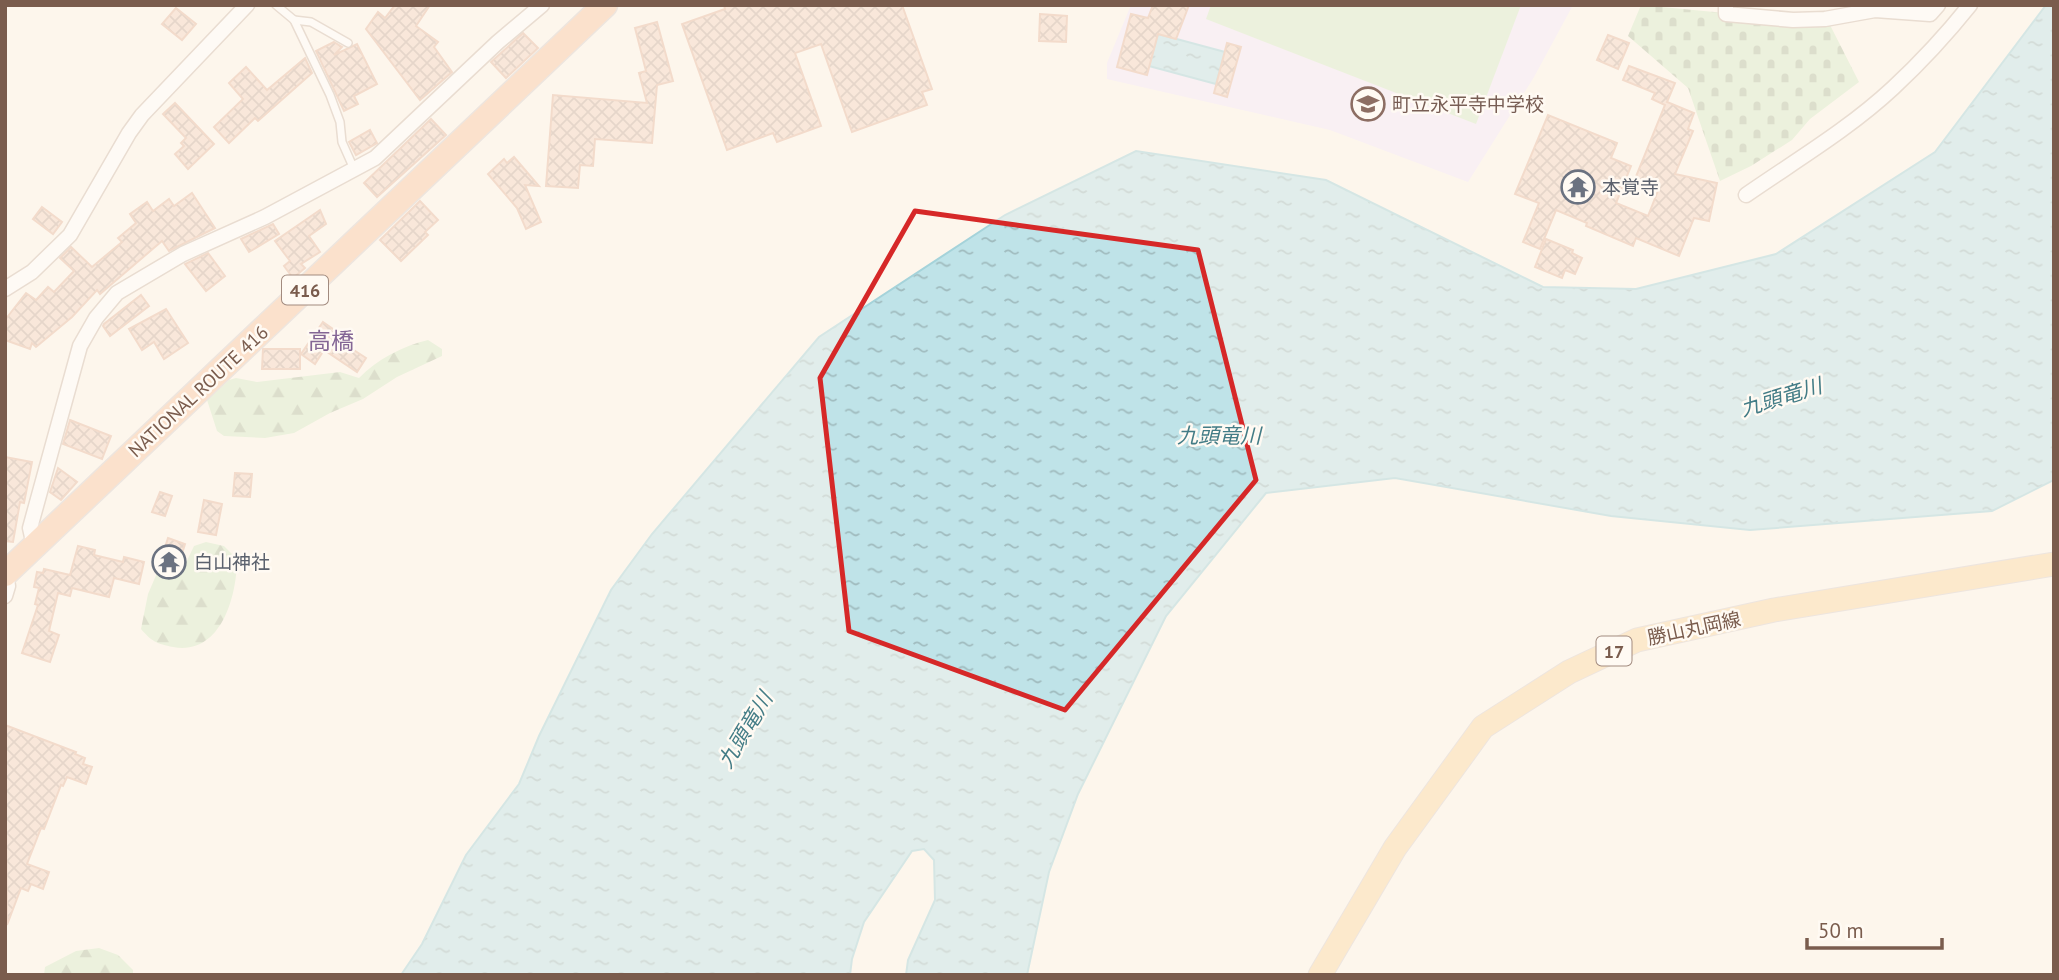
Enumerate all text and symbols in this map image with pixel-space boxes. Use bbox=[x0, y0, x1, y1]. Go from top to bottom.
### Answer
school or university icon: 町立永平寺中学校 bbox=[1349, 85, 1387, 123]
place label: 町立永平寺中学校 bbox=[1392, 92, 1544, 116]
temple icon: 本覚寺 bbox=[1559, 168, 1597, 206]
place label: 本覚寺 bbox=[1602, 175, 1659, 199]
road number: 416 bbox=[282, 276, 328, 304]
street label: NATIONAL ROUTE 416 bbox=[123, 320, 273, 462]
district label: 高橋 bbox=[308, 326, 354, 355]
water label: 九頭竜川 bbox=[1737, 371, 1827, 422]
water label: 九頭竜川 bbox=[1177, 422, 1263, 449]
temple icon: 白山神社 bbox=[150, 543, 188, 581]
place label: 白山神社 bbox=[194, 550, 270, 574]
street label: 勝山丸岡線 bbox=[1645, 606, 1743, 650]
road number: 17 bbox=[1596, 636, 1632, 666]
water label: 九頭竜川 bbox=[712, 685, 779, 773]
scale bar bbox=[1807, 906, 1942, 950]
text: 50 m bbox=[1818, 917, 1864, 944]

